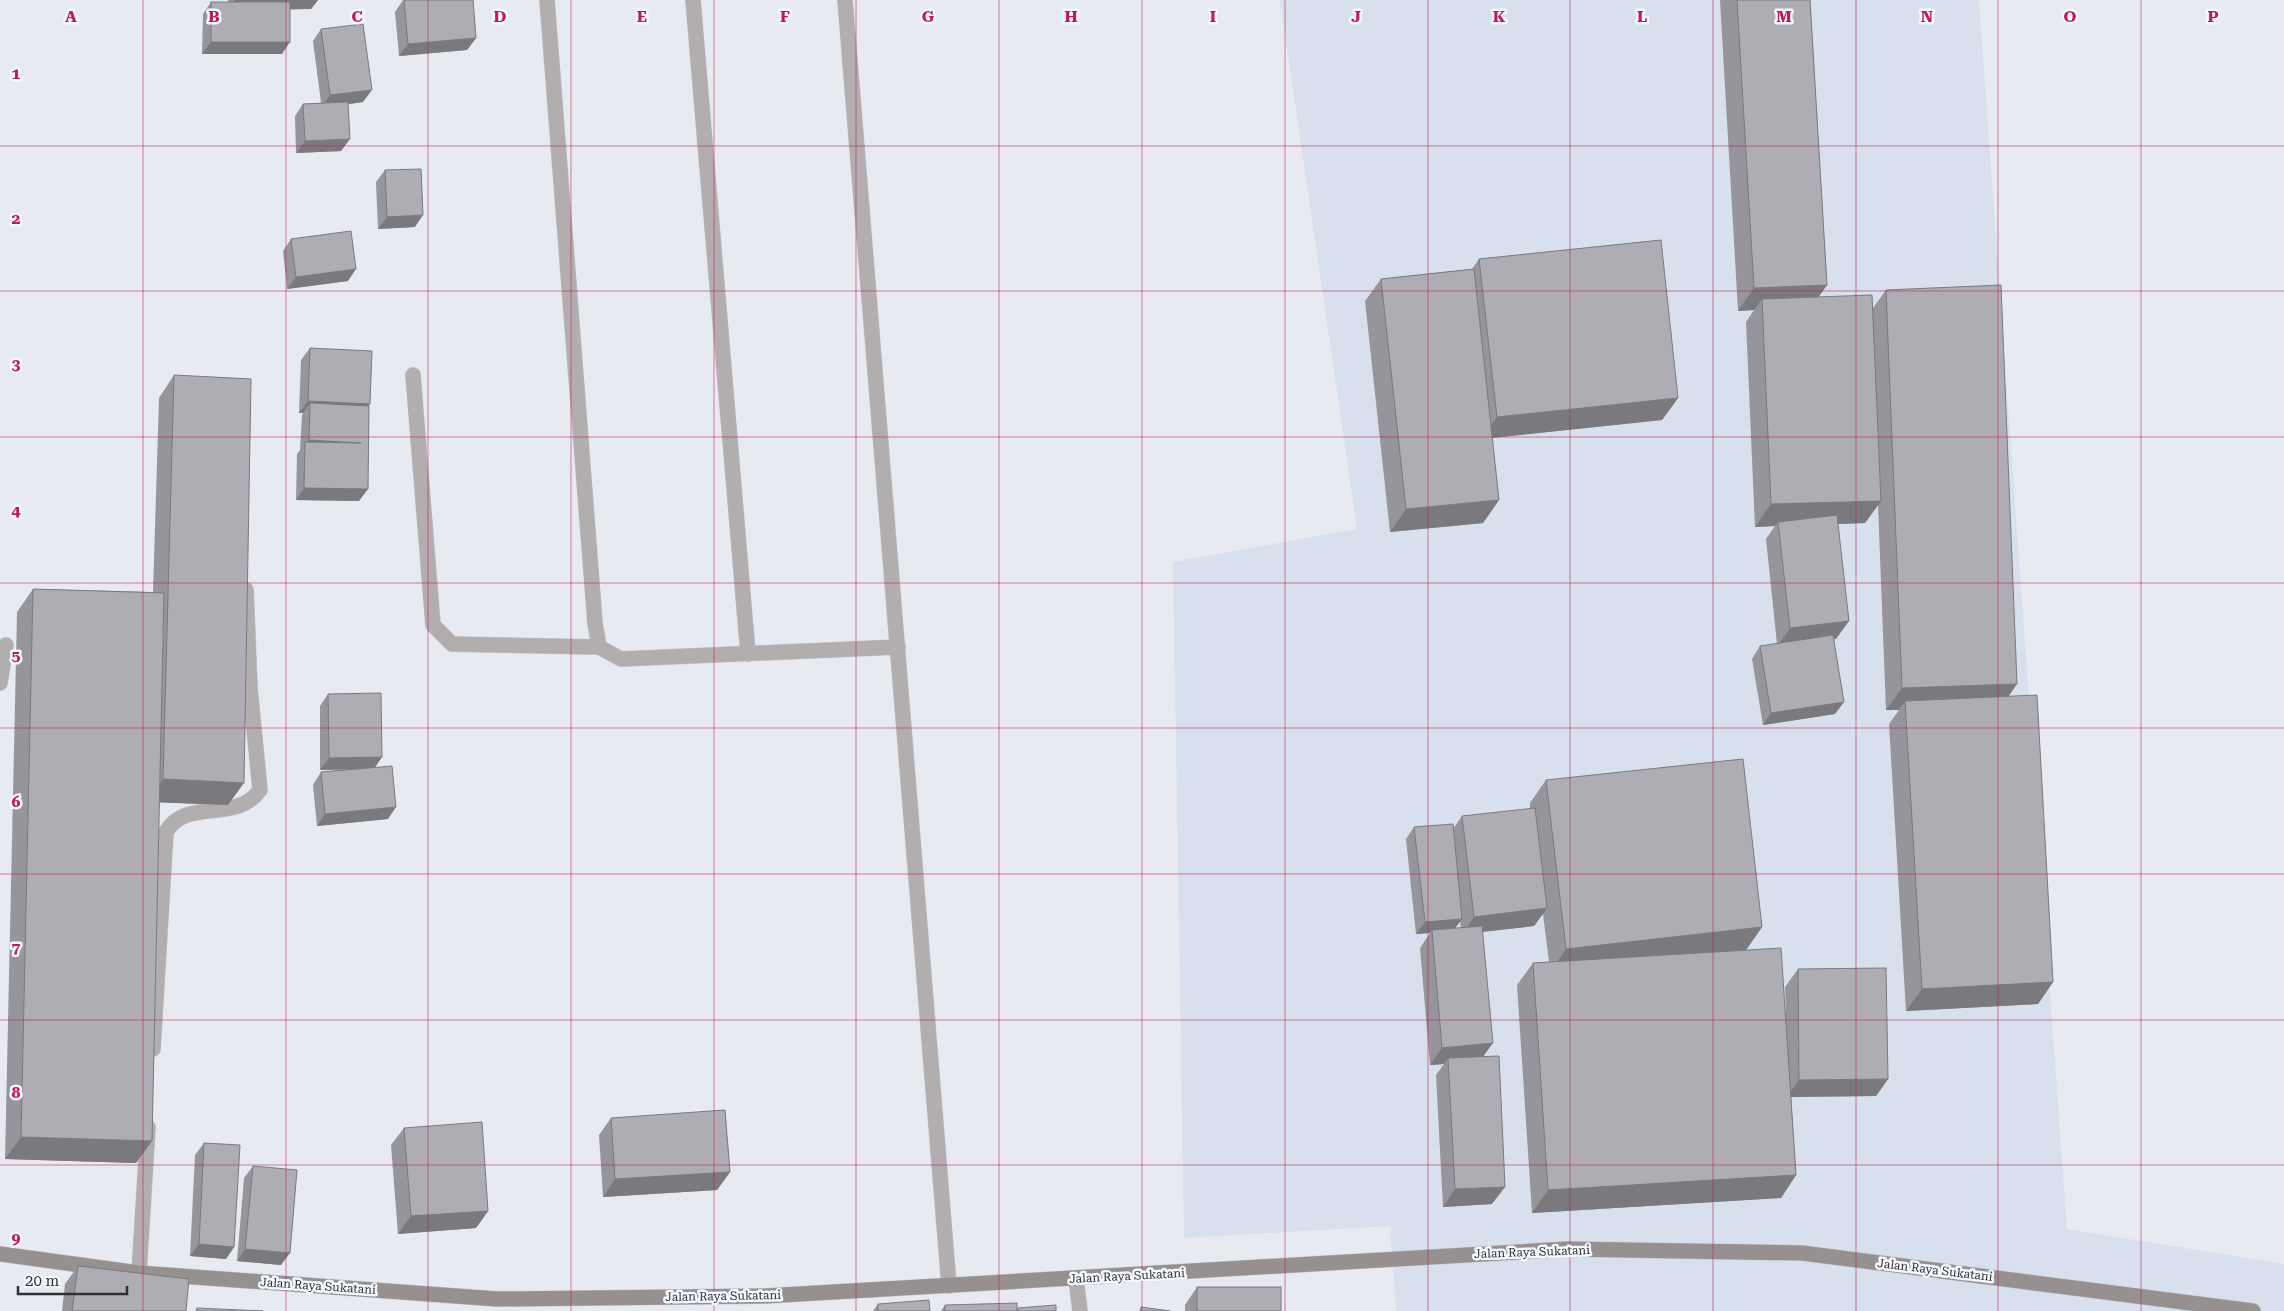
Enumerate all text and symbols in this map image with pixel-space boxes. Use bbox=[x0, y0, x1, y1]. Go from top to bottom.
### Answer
text: A bbox=[65, 7, 77, 26]
text: B bbox=[208, 7, 220, 26]
text: C bbox=[351, 7, 363, 26]
text: D bbox=[494, 7, 507, 26]
text: E bbox=[637, 7, 647, 26]
text: F bbox=[780, 7, 790, 26]
text: G bbox=[922, 7, 935, 26]
text: H bbox=[1064, 7, 1078, 26]
text: I bbox=[1210, 7, 1216, 26]
text: J bbox=[1351, 7, 1361, 26]
text: K bbox=[1493, 7, 1506, 26]
text: L bbox=[1637, 7, 1647, 26]
text: M bbox=[1776, 7, 1792, 26]
text: N bbox=[1921, 7, 1933, 26]
text: O bbox=[2064, 7, 2077, 26]
text: P bbox=[2207, 7, 2219, 26]
text: 1 bbox=[12, 64, 21, 83]
text: 2 bbox=[12, 209, 21, 228]
text: 3 bbox=[12, 355, 21, 374]
text: 4 bbox=[12, 501, 21, 520]
text: 5 bbox=[12, 646, 21, 665]
text: 6 bbox=[12, 792, 21, 811]
text: 7 bbox=[12, 938, 21, 957]
text: 8 bbox=[12, 1083, 21, 1102]
text: 9 bbox=[12, 1229, 21, 1248]
street label: Jalan Raya Sukatani bbox=[1474, 1243, 1590, 1261]
street label: Jalan Raya Sukatani bbox=[1877, 1256, 1993, 1284]
scale bar bbox=[18, 1264, 126, 1296]
street label: Jalan Raya Sukatani bbox=[1069, 1266, 1185, 1286]
text: 20 m bbox=[25, 1272, 60, 1290]
street label: Jalan Raya Sukatani bbox=[260, 1275, 376, 1297]
street label: Jalan Raya Sukatani bbox=[665, 1288, 781, 1304]

